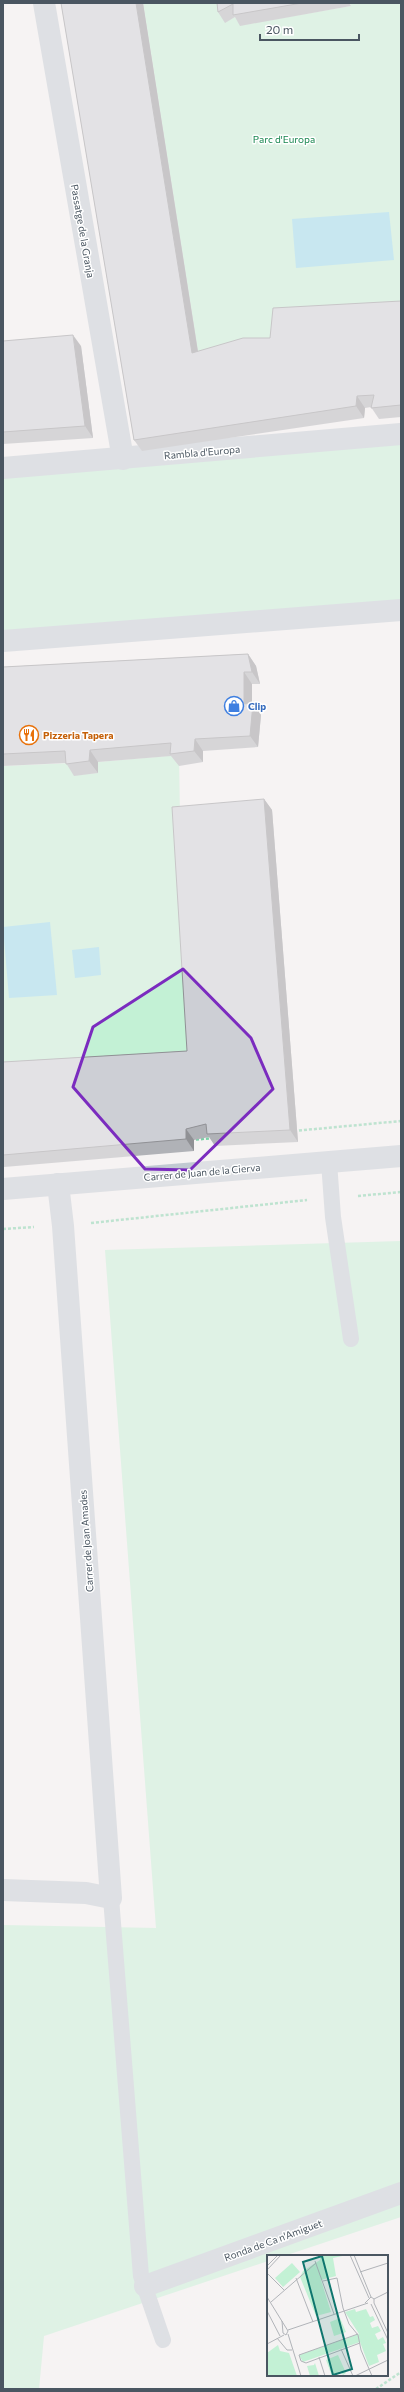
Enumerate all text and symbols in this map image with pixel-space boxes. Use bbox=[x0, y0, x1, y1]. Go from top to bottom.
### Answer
scale bar bbox=[260, 16, 359, 42]
text: 20 m bbox=[266, 22, 293, 36]
park label: Parc d'Europa bbox=[253, 133, 315, 145]
street label: Passatge de la Granja bbox=[69, 183, 97, 279]
street label: Rambla d'Europa bbox=[163, 443, 241, 461]
shop icon: Clip bbox=[223, 695, 245, 717]
place label: Clip bbox=[248, 700, 266, 712]
restaurant icon: Pizzeria Tapera bbox=[18, 724, 40, 746]
place label: Pizzeria Tapera bbox=[43, 729, 113, 741]
street label: Carrer de Juan de la Cierva bbox=[143, 1161, 261, 1183]
street label: Carrer de Joan Amades bbox=[76, 1489, 96, 1592]
street label: Ronda de Ca n'Amiguet bbox=[222, 2217, 324, 2263]
inset map bbox=[267, 2255, 388, 2376]

